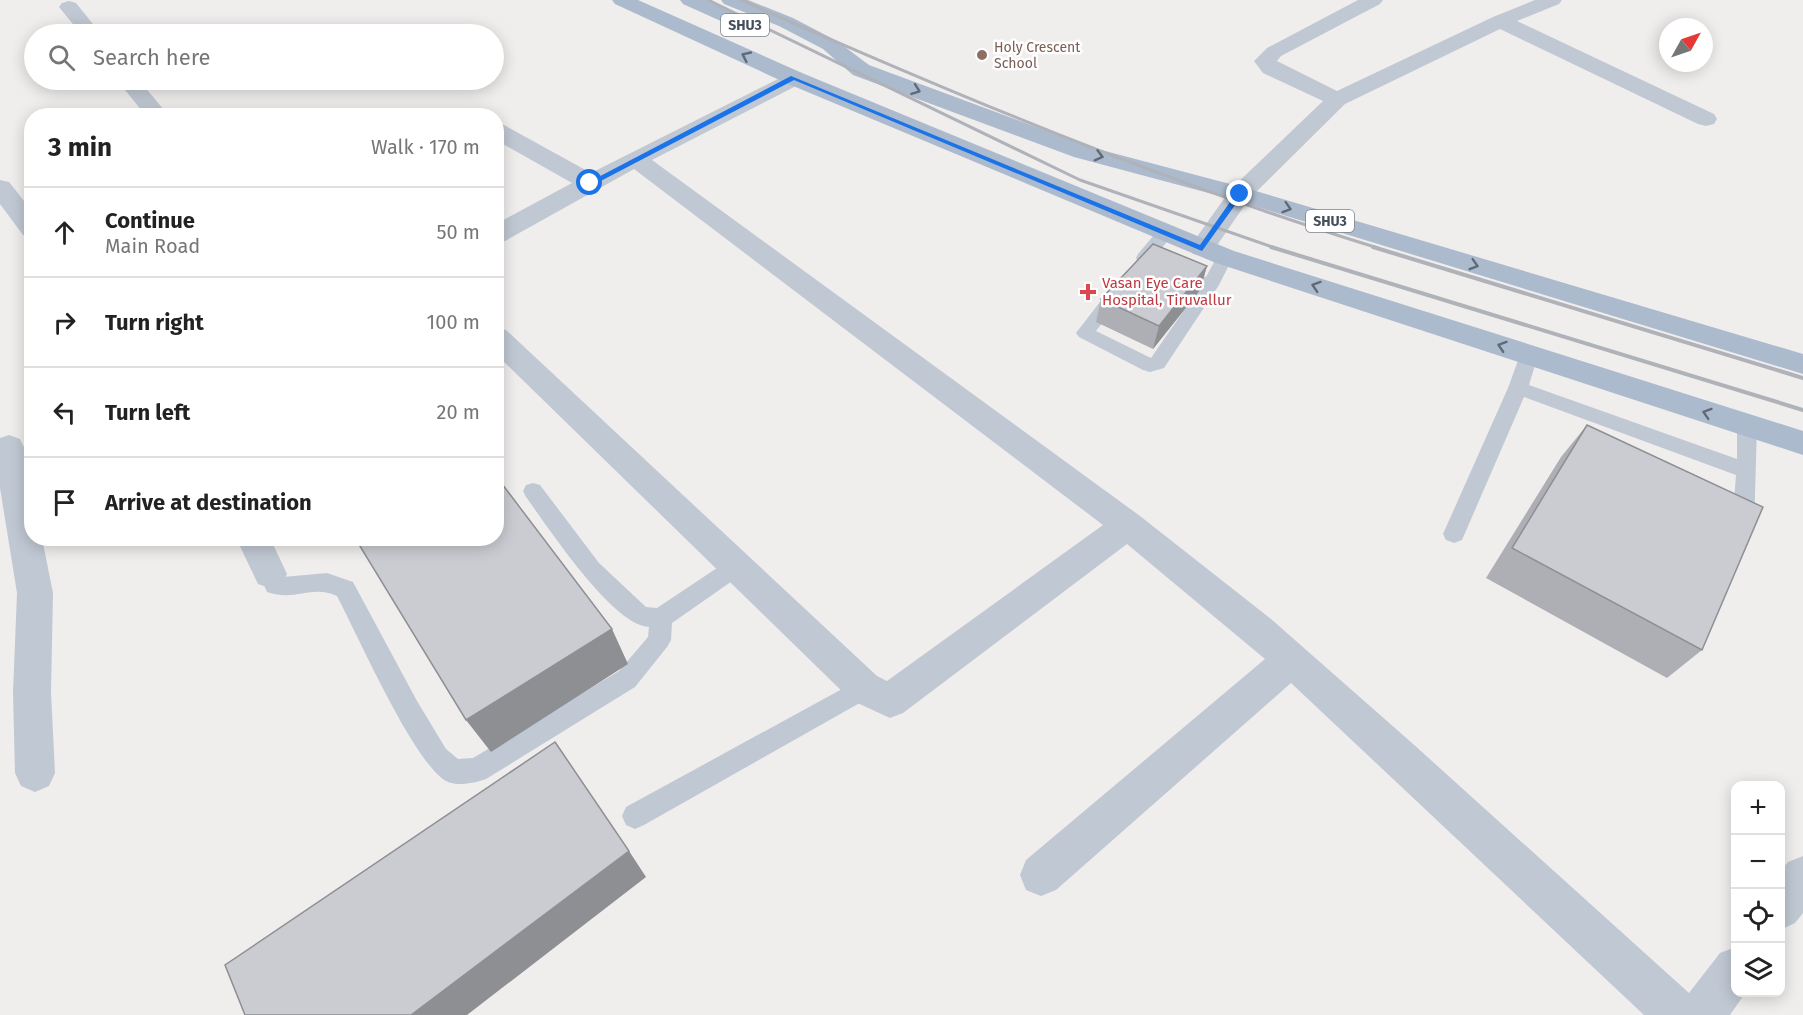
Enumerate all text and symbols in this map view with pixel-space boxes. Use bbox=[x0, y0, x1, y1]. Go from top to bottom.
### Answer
road number: SHU3 bbox=[721, 14, 769, 36]
north arrow bbox=[1659, 18, 1713, 72]
search box bbox=[24, 24, 504, 90]
place label: Holy Crescent School bbox=[994, 39, 1081, 72]
icon: search bbox=[45, 41, 78, 74]
text: Search here bbox=[93, 44, 211, 71]
marker: Holy Crescent School bbox=[975, 48, 989, 62]
one-way arrow bbox=[742, 51, 753, 63]
one-way arrow bbox=[910, 83, 921, 95]
text: 3 min bbox=[48, 132, 112, 163]
text: Walk · 170 m bbox=[371, 135, 480, 159]
one-way arrow bbox=[1094, 149, 1104, 162]
route start bbox=[576, 169, 602, 195]
route end bbox=[1226, 180, 1252, 206]
one-way arrow bbox=[1281, 201, 1292, 213]
text: Continue bbox=[105, 207, 195, 234]
road number: SHU3 bbox=[1306, 210, 1354, 232]
icon: ahead bbox=[48, 216, 81, 249]
text: 50 m bbox=[436, 220, 480, 244]
text: Main Road bbox=[105, 234, 200, 258]
one-way arrow bbox=[1468, 258, 1478, 270]
place label: Vasan Eye Care Hospital, Tiruvallur bbox=[1102, 274, 1232, 309]
one-way arrow bbox=[1311, 281, 1322, 293]
marker: Vasan Eye Care Hospital, Tiruvallur bbox=[1079, 283, 1097, 301]
icon: right bbox=[48, 306, 81, 339]
text: Turn right bbox=[105, 309, 204, 336]
text: 100 m bbox=[427, 310, 480, 334]
one-way arrow bbox=[1497, 341, 1508, 353]
icon: left bbox=[48, 396, 81, 429]
text: Turn left bbox=[105, 399, 190, 426]
text: 20 m bbox=[437, 400, 480, 424]
one-way arrow bbox=[1702, 408, 1713, 421]
icon: arrive bbox=[48, 486, 81, 519]
text: Arrive at destination bbox=[105, 489, 312, 516]
map controls bbox=[1731, 781, 1785, 997]
button: + bbox=[1731, 781, 1785, 835]
button: − bbox=[1731, 835, 1785, 889]
button: locate bbox=[1731, 889, 1785, 943]
button: layers bbox=[1731, 943, 1785, 997]

